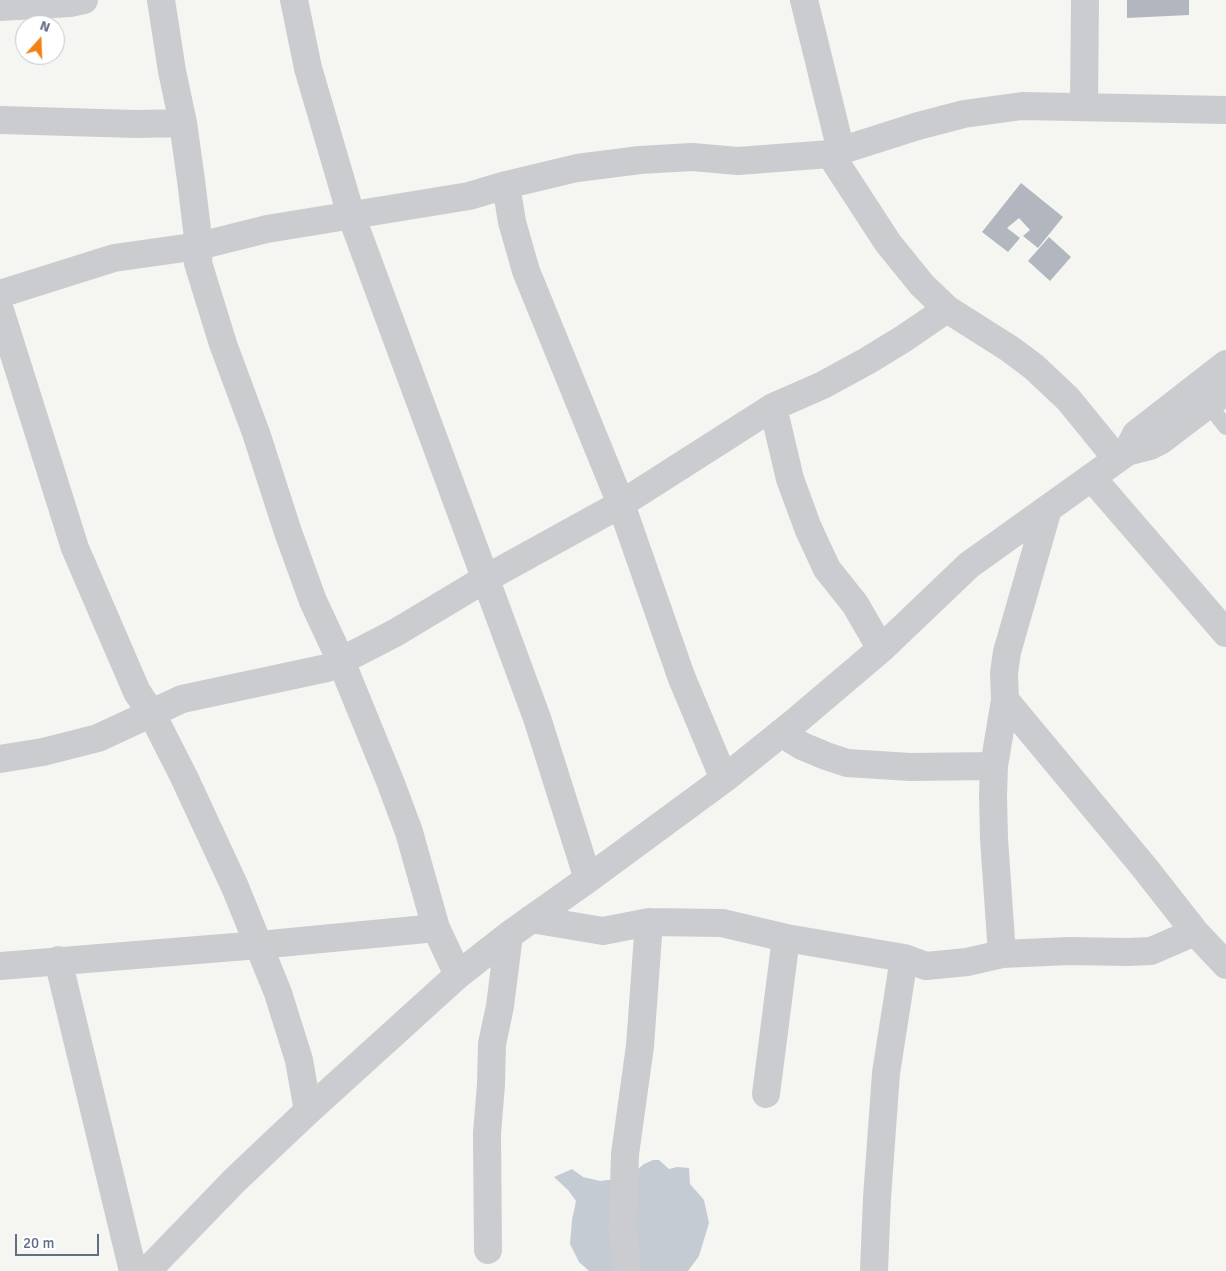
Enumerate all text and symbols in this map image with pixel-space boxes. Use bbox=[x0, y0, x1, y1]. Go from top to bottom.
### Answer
north arrow bbox=[15, 15, 65, 65]
text: N bbox=[37, 17, 52, 36]
scale bar bbox=[18, 1224, 101, 1256]
text: 20 m bbox=[23, 1234, 54, 1252]

